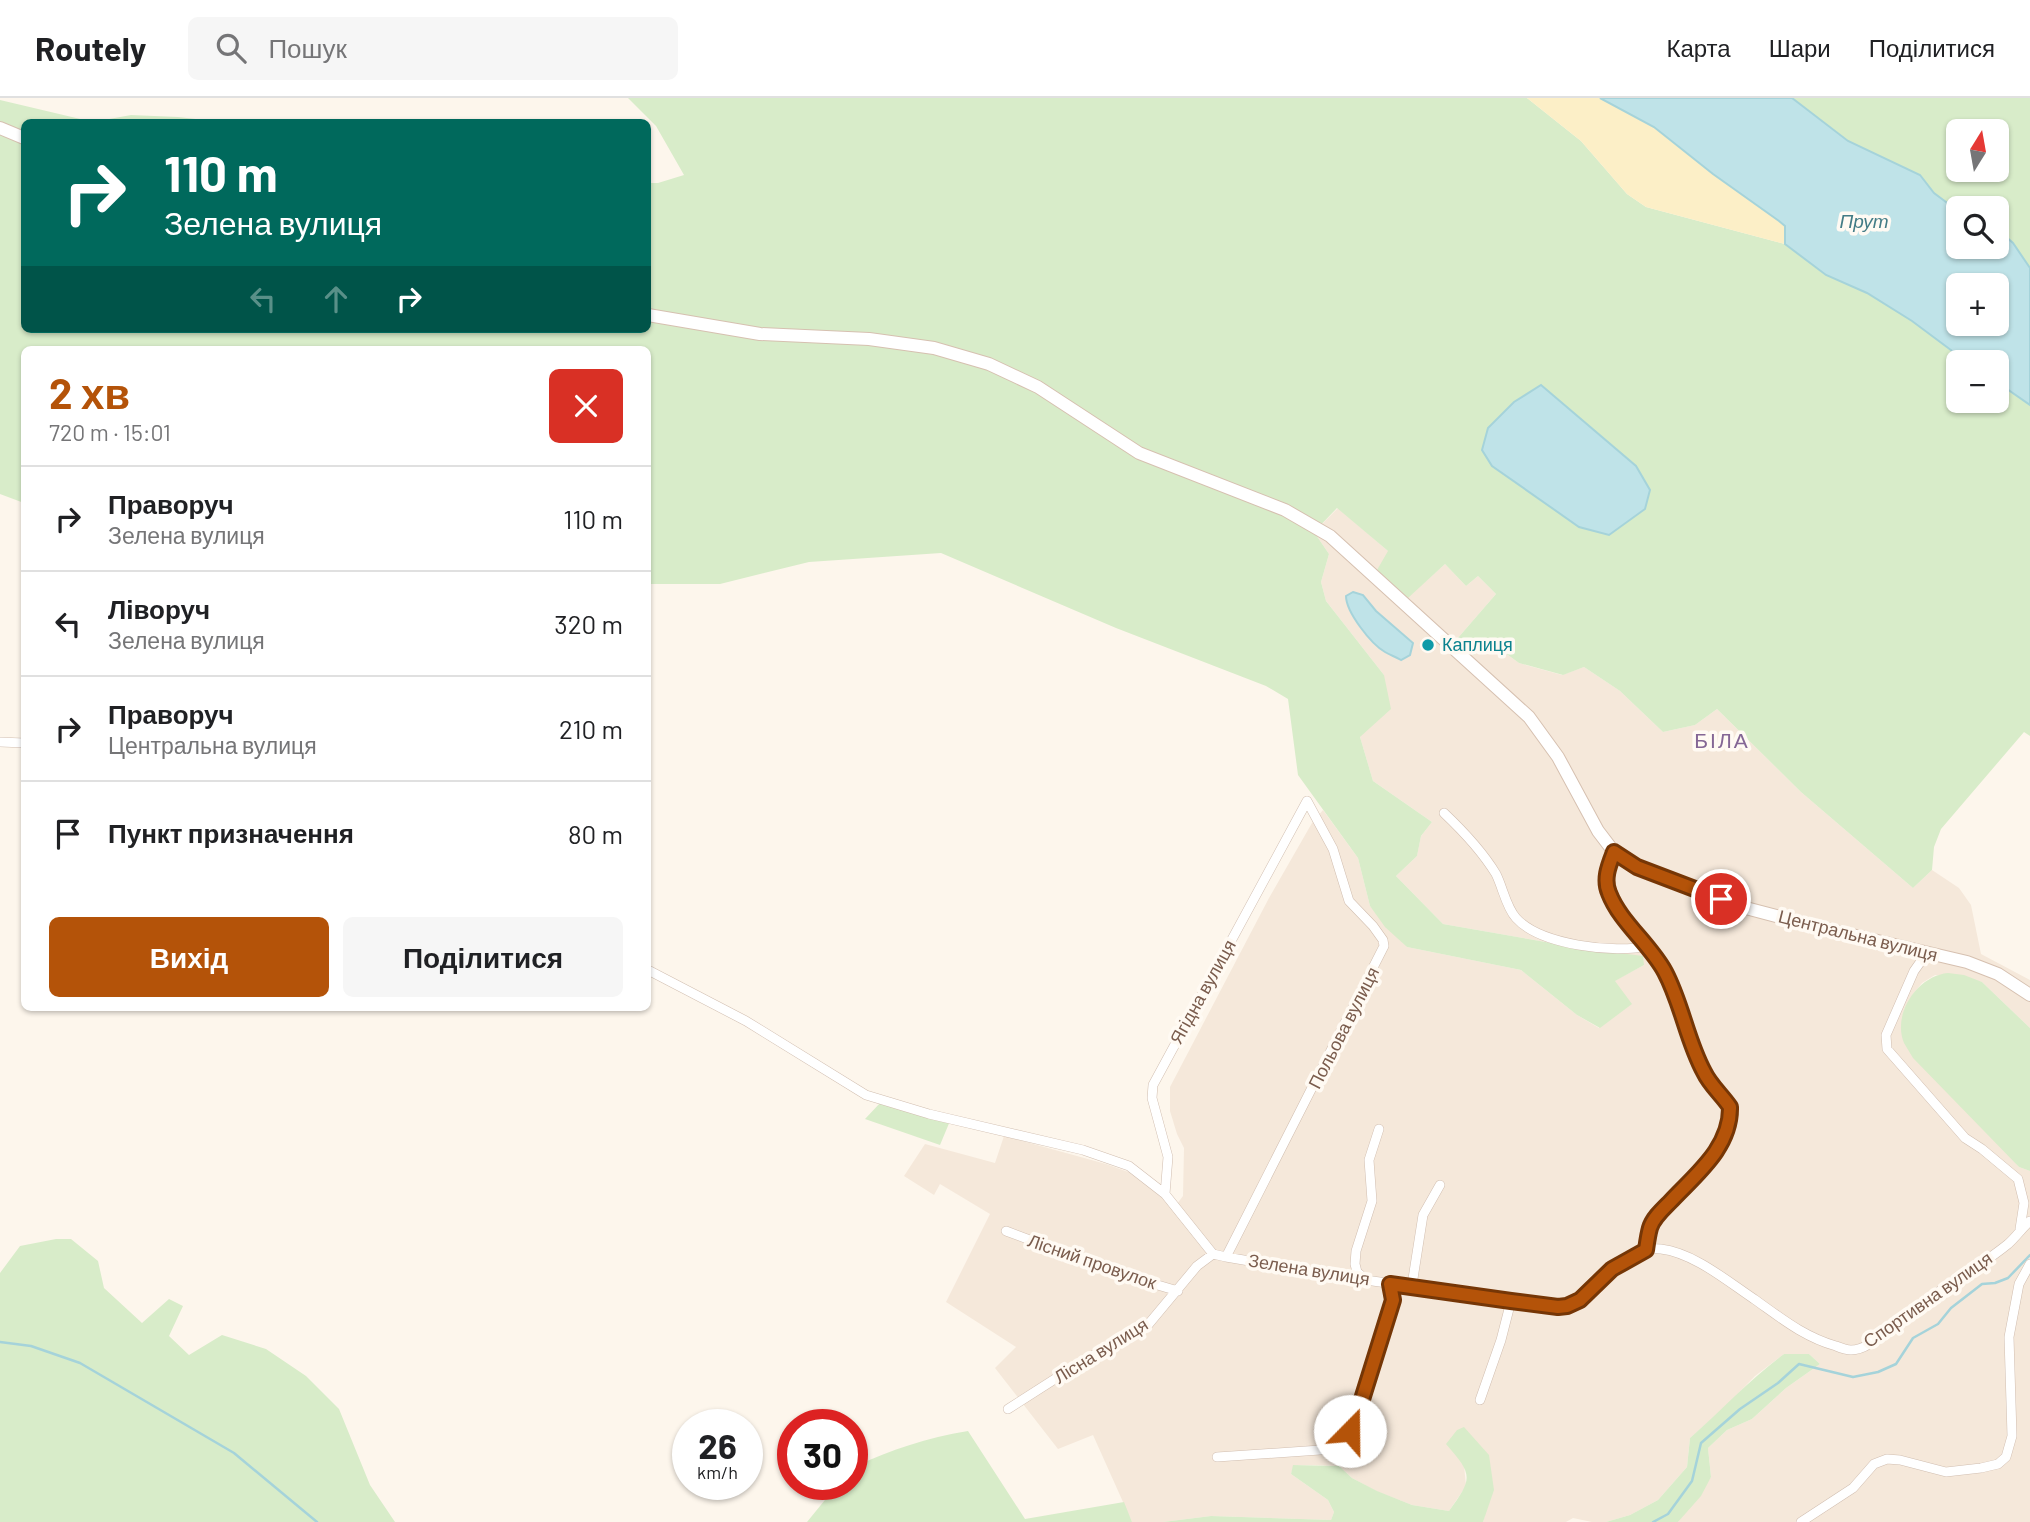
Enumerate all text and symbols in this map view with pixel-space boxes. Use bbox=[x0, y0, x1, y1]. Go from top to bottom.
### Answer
search box bbox=[188, 17, 678, 80]
text: Routely bbox=[35, 28, 146, 68]
icon: search bbox=[212, 29, 250, 67]
text: Пошук bbox=[268, 32, 347, 63]
text: Карта bbox=[1666, 33, 1731, 62]
text: Шари bbox=[1769, 33, 1831, 62]
text: Поділитися bbox=[1869, 33, 1995, 62]
north arrow bbox=[1946, 119, 2009, 182]
map controls bbox=[1946, 119, 2009, 413]
text: 110 m bbox=[164, 143, 278, 202]
icon: right bbox=[49, 147, 140, 238]
button: search bbox=[1946, 196, 2009, 259]
text: Зелена вулиця bbox=[164, 203, 382, 241]
water label: Прут bbox=[1839, 209, 1889, 232]
button: + bbox=[1946, 273, 2009, 336]
icon: left bbox=[244, 280, 282, 318]
icon: ahead bbox=[317, 280, 355, 318]
icon: right bbox=[390, 280, 428, 318]
button: − bbox=[1946, 350, 2009, 413]
text: 2 хв bbox=[49, 367, 130, 417]
button: close bbox=[549, 369, 623, 443]
text: 720 m · 15:01 bbox=[49, 418, 171, 446]
text: Праворуч bbox=[108, 488, 234, 519]
icon: right bbox=[49, 500, 87, 538]
text: 110 m bbox=[563, 503, 623, 534]
text: Зелена вулиця bbox=[108, 521, 265, 549]
text: Ліворуч bbox=[108, 593, 210, 624]
icon: left bbox=[49, 605, 87, 643]
text: 320 m bbox=[554, 608, 623, 639]
text: Зелена вулиця bbox=[108, 626, 265, 654]
place label: Каплиця bbox=[1442, 633, 1513, 655]
marker: Каплиця bbox=[1420, 637, 1436, 653]
text: Праворуч bbox=[108, 698, 234, 729]
icon: right bbox=[49, 710, 87, 748]
text: 210 m bbox=[559, 713, 623, 744]
district label: БІЛА bbox=[1694, 727, 1750, 752]
text: Центральна вулиця bbox=[108, 731, 317, 759]
icon: arrive bbox=[49, 815, 87, 853]
text: Пункт призначення bbox=[108, 817, 354, 848]
text: 80 m bbox=[568, 818, 623, 849]
pin bbox=[1691, 869, 1751, 929]
icon: arrive bbox=[1702, 880, 1740, 918]
street label: Центральна вулиця bbox=[1776, 905, 1940, 965]
button: Вихід bbox=[49, 917, 329, 997]
button: Поділитися bbox=[343, 917, 623, 997]
street label: Ягідна вулиця bbox=[1164, 935, 1240, 1048]
street label: Польова вулиця bbox=[1303, 963, 1383, 1092]
street label: Лісний провулок bbox=[1025, 1229, 1160, 1293]
street label: Спортивна вулиця bbox=[1859, 1247, 1996, 1352]
street label: Зелена вулиця bbox=[1247, 1249, 1371, 1289]
street label: Лісна вулиця bbox=[1049, 1313, 1152, 1388]
position arrow bbox=[1313, 1394, 1387, 1468]
speed limit sign: 30 bbox=[777, 1409, 868, 1500]
text: 26 bbox=[698, 1424, 737, 1466]
text: km/h bbox=[697, 1461, 738, 1483]

